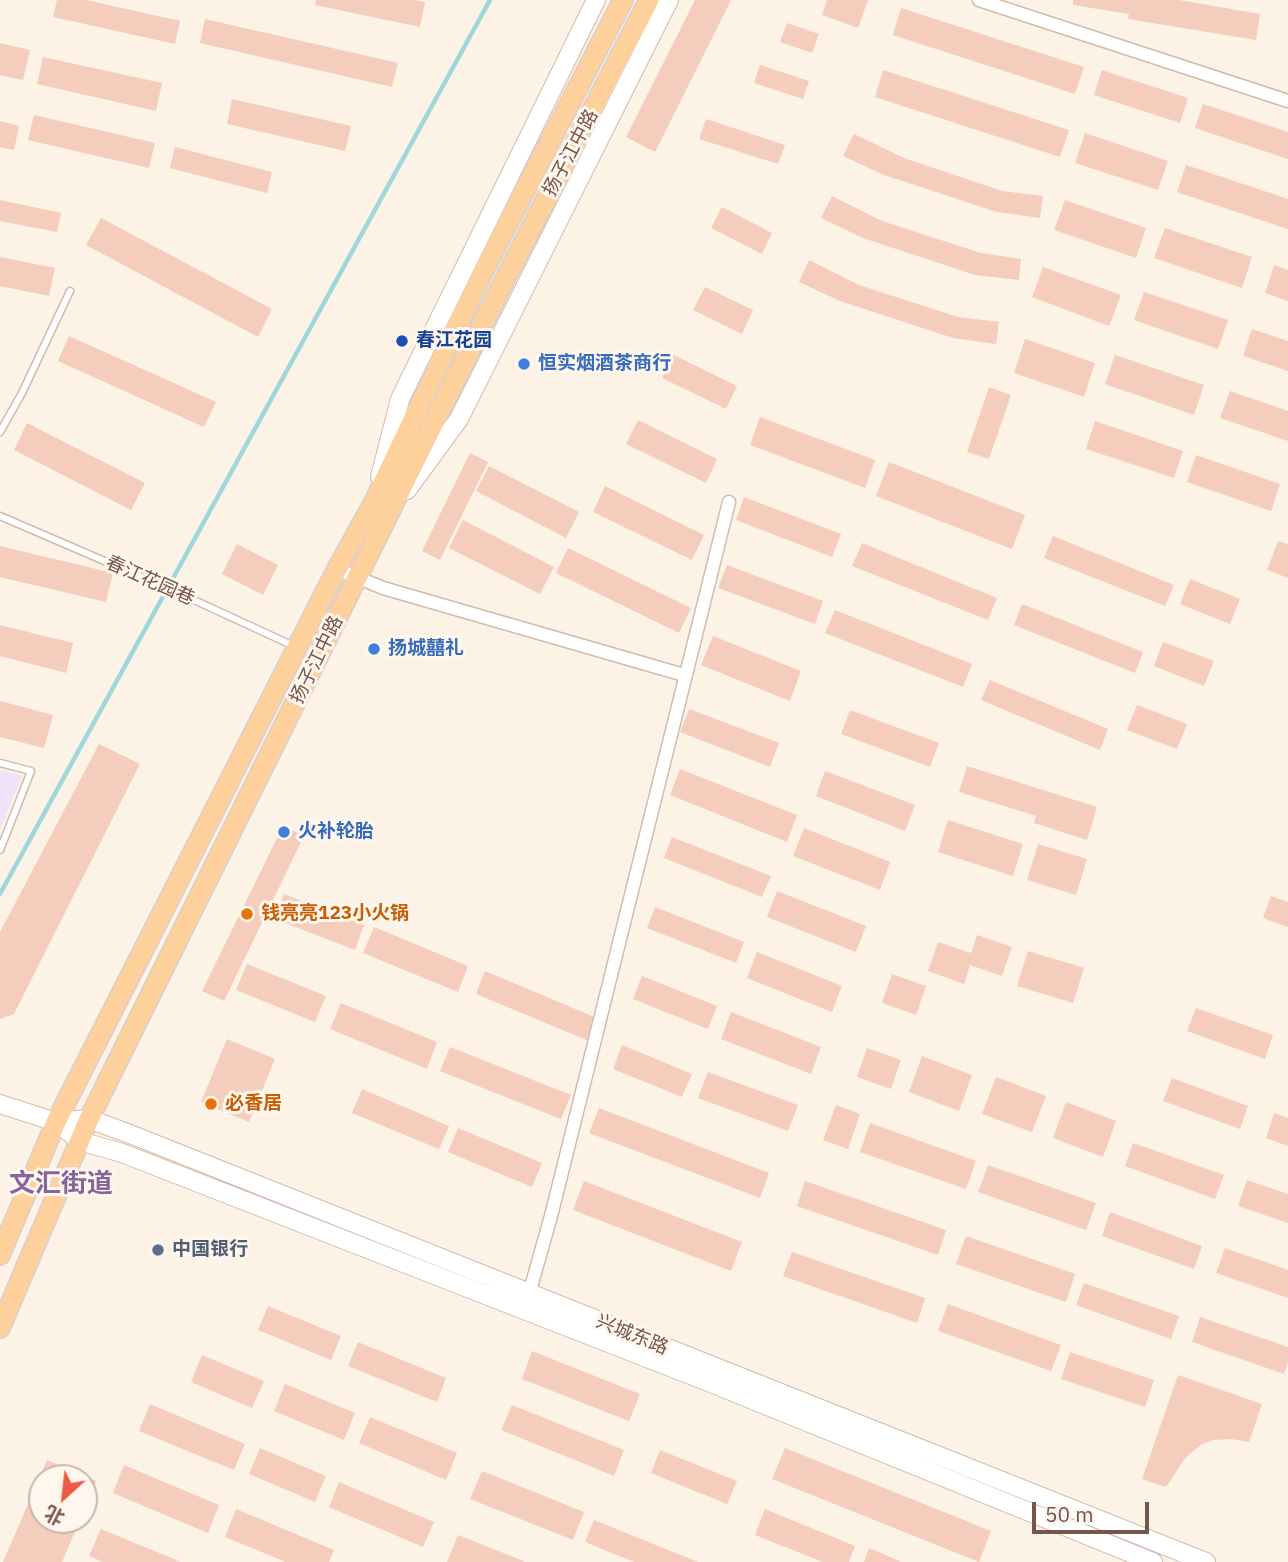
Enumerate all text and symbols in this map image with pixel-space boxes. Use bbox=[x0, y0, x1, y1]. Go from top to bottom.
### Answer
street label: 扬子江中路 bbox=[539, 106, 603, 200]
place label: 春江花园 bbox=[416, 330, 492, 352]
marker: 春江花园 bbox=[394, 333, 410, 349]
place label: 恒实烟酒茶商行 bbox=[538, 353, 671, 375]
marker: 恒实烟酒茶商行 bbox=[516, 356, 532, 372]
street label: 春江花园巷 bbox=[102, 551, 198, 611]
street label: 扬子江中路 bbox=[286, 612, 348, 708]
place label: 扬城囍礼 bbox=[388, 638, 464, 660]
marker: 扬城囍礼 bbox=[366, 641, 382, 657]
place label: 火补轮胎 bbox=[298, 821, 374, 843]
marker: 火补轮胎 bbox=[276, 824, 292, 840]
place label: 钱亮亮123小火锅 bbox=[261, 903, 409, 925]
marker: 钱亮亮123小火锅 bbox=[239, 906, 255, 922]
place label: 必香居 bbox=[225, 1093, 282, 1115]
marker: 必香居 bbox=[203, 1096, 219, 1112]
district label: 文汇街道 bbox=[9, 1168, 113, 1200]
place label: 中国银行 bbox=[172, 1239, 248, 1261]
marker: 中国银行 bbox=[150, 1242, 166, 1258]
street label: 兴城东路 bbox=[592, 1310, 672, 1360]
north arrow bbox=[28, 1464, 98, 1534]
scale bar bbox=[1036, 1488, 1153, 1532]
text: 50 m bbox=[1045, 1500, 1094, 1528]
text: 北 bbox=[40, 1501, 68, 1531]

